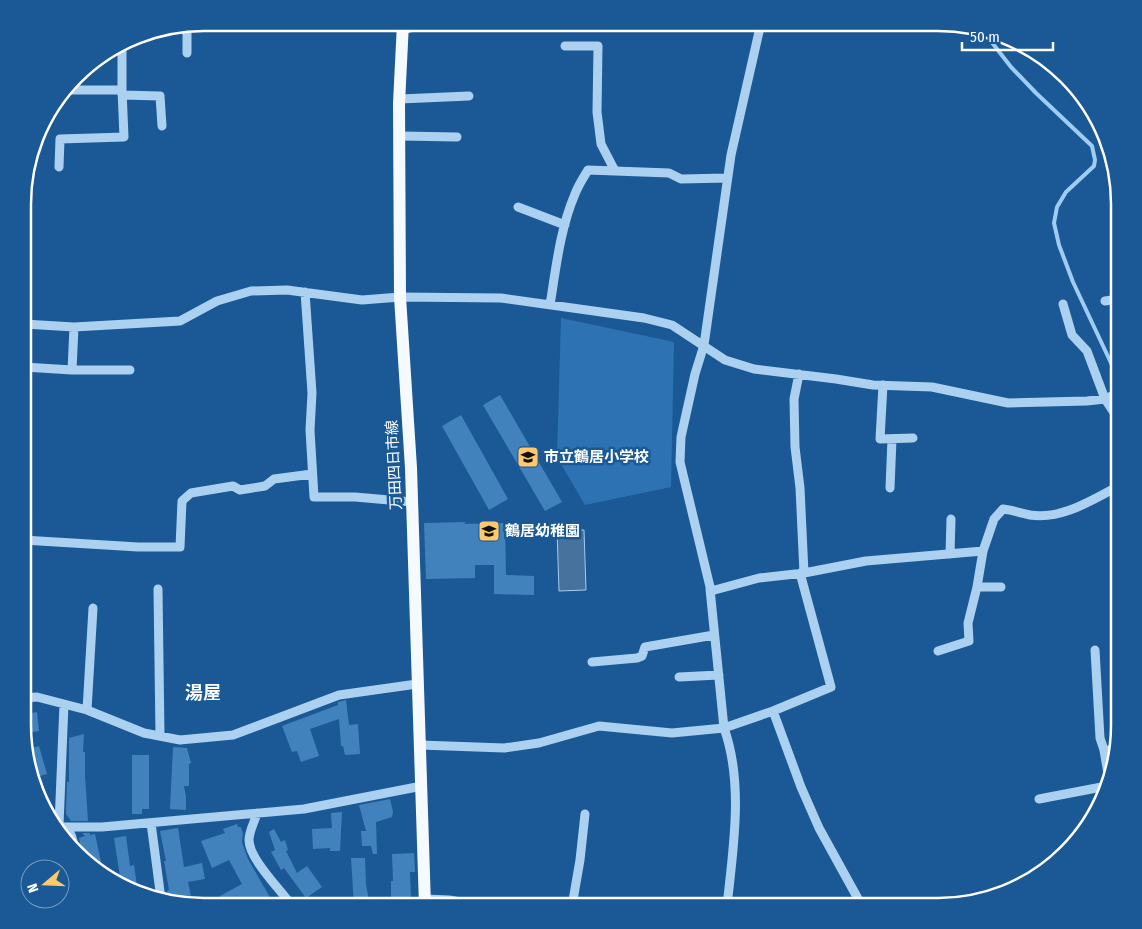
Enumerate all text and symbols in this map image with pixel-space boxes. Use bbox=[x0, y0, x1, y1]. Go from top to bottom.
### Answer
scale bar bbox=[962, 20, 1053, 52]
text: 50 m bbox=[970, 28, 1000, 46]
street label: 万田四日市線 bbox=[383, 420, 405, 510]
school or university icon: 市立鶴居小学校 bbox=[516, 445, 540, 469]
place label: 市立鶴居小学校 bbox=[544, 448, 649, 466]
school or university icon: 鶴居幼稚園 bbox=[477, 519, 501, 543]
place label: 鶴居幼稚園 bbox=[505, 522, 580, 540]
district label: 湯屋 bbox=[185, 682, 221, 704]
north arrow bbox=[20, 859, 70, 909]
text: N bbox=[24, 881, 43, 895]

